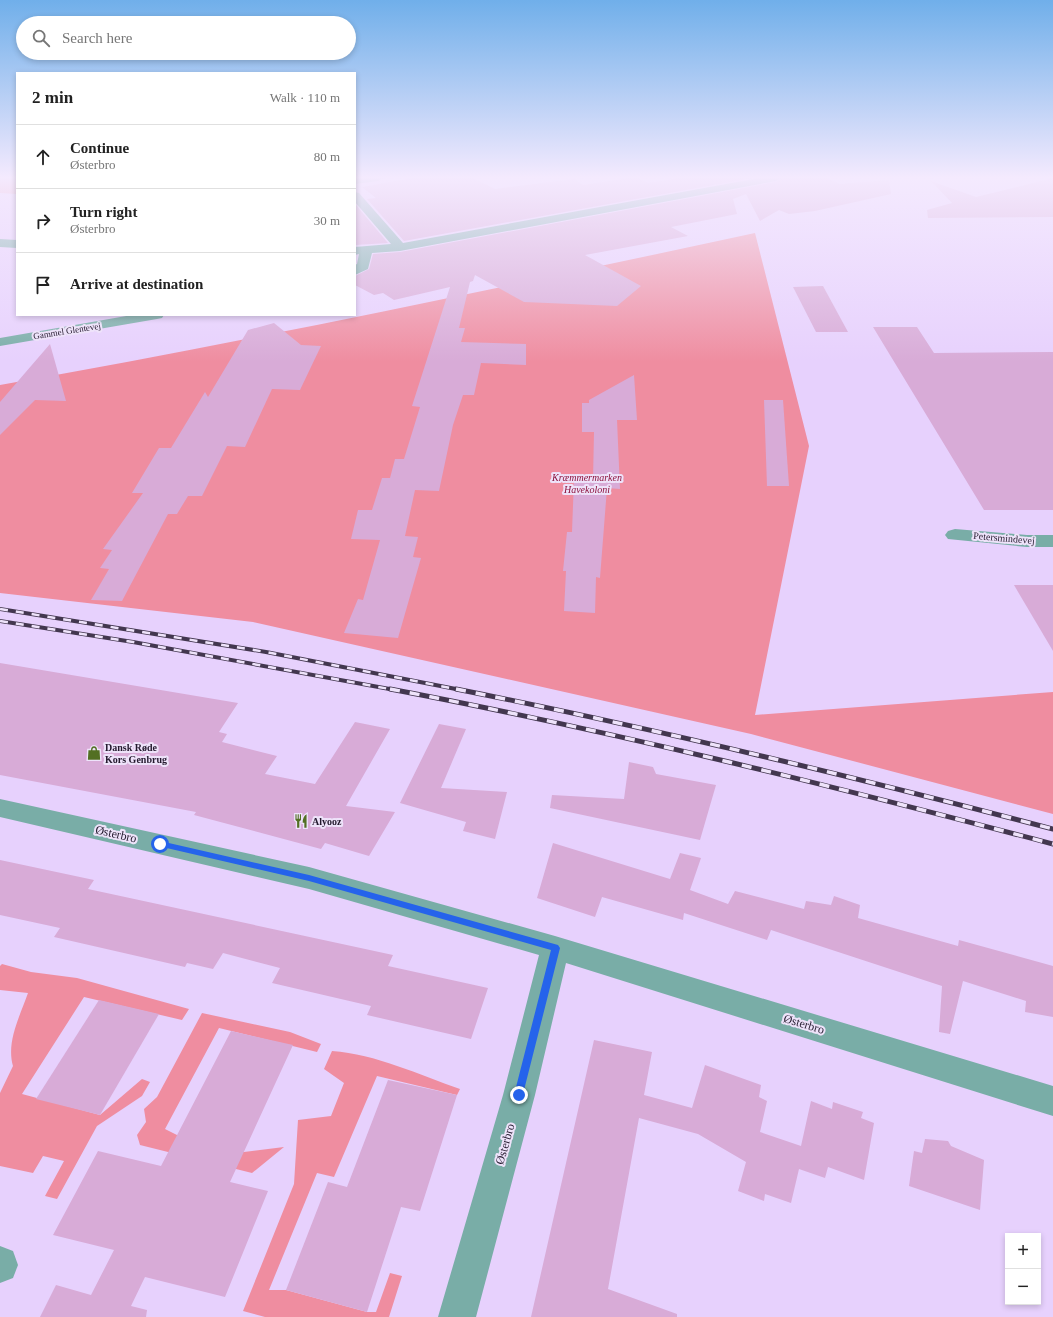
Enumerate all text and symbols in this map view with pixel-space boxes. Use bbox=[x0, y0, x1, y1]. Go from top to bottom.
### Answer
search box bbox=[16, 16, 356, 60]
icon: search bbox=[30, 27, 52, 49]
text: Search here bbox=[62, 30, 132, 46]
text: 2 min bbox=[32, 88, 73, 107]
text: Walk · 110 m bbox=[270, 90, 340, 105]
text: Continue bbox=[70, 140, 129, 156]
icon: ahead bbox=[32, 146, 54, 168]
text: 80 m bbox=[314, 149, 340, 164]
text: Østerbro bbox=[70, 157, 116, 172]
text: Turn right bbox=[70, 204, 137, 220]
icon: right bbox=[32, 210, 54, 232]
text: 30 m bbox=[314, 213, 340, 228]
text: Østerbro bbox=[70, 221, 116, 236]
icon: arrive bbox=[32, 274, 54, 296]
text: Arrive at destination bbox=[70, 276, 203, 292]
street label: Gammel Glentevej bbox=[33, 321, 101, 341]
park label: Kræmmermarken Havekoloni bbox=[551, 472, 622, 495]
street label: Petersmindevej bbox=[973, 530, 1035, 546]
place label: Dansk Røde Kors Genbrug bbox=[105, 742, 167, 765]
shop icon: Dansk Røde Kors Genbrug bbox=[86, 745, 102, 761]
restaurant icon: Alyooz bbox=[293, 813, 309, 829]
place label: Alyooz bbox=[312, 816, 342, 827]
street label: Østerbro bbox=[94, 822, 138, 846]
route start bbox=[151, 835, 169, 853]
street label: Østerbro bbox=[782, 1011, 826, 1037]
route end bbox=[510, 1086, 528, 1104]
street label: Østerbro bbox=[492, 1122, 518, 1166]
map controls bbox=[1005, 1233, 1041, 1305]
button: + bbox=[1005, 1233, 1041, 1269]
button: − bbox=[1005, 1269, 1041, 1305]

